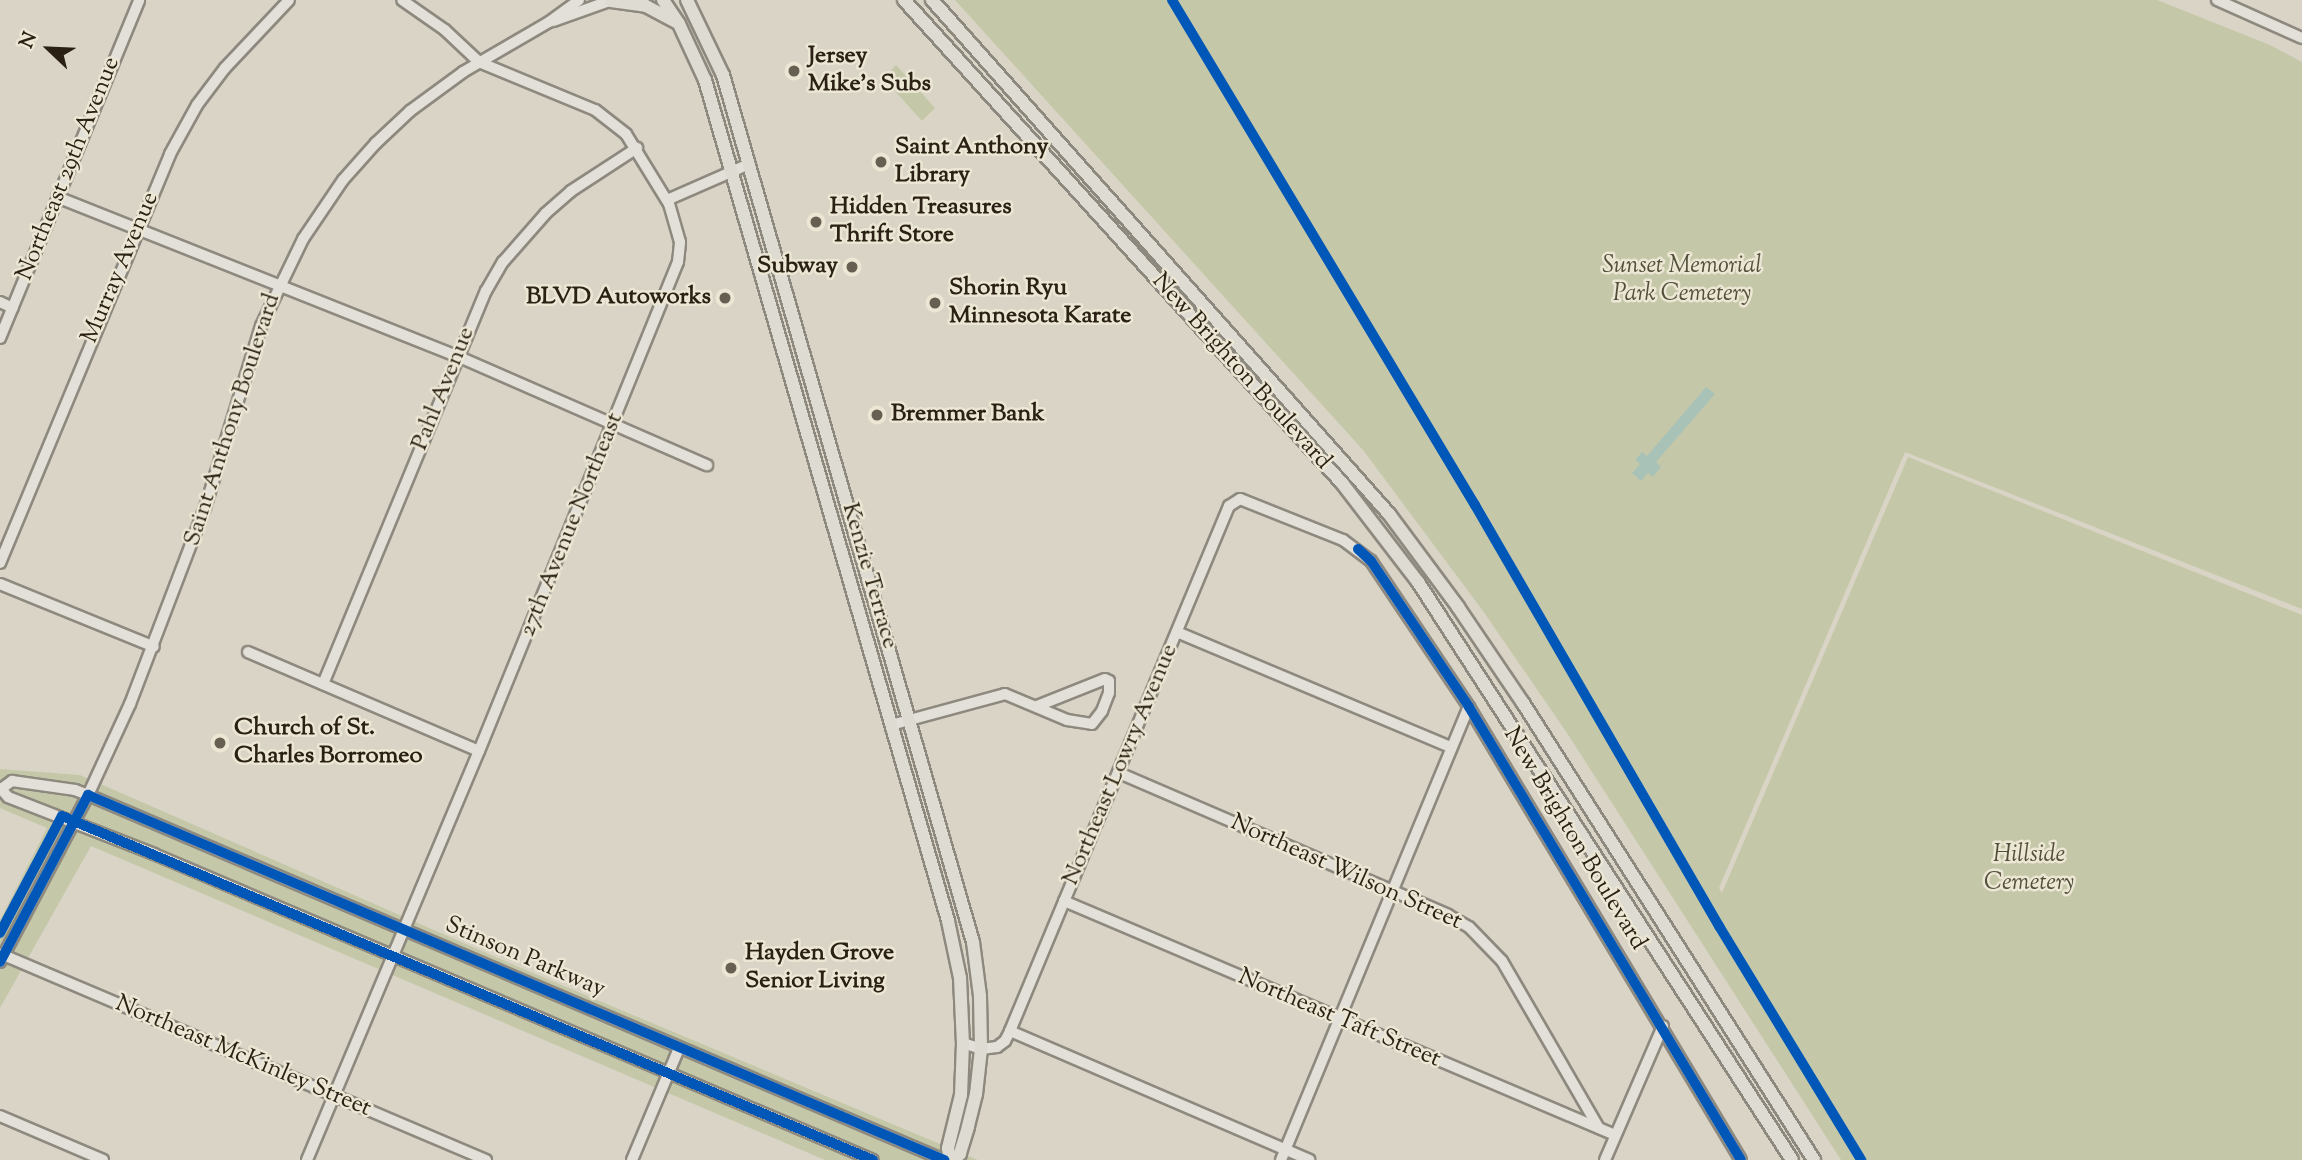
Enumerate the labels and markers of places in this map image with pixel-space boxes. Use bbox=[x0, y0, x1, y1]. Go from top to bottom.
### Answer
place label: Jersey Mike's Subs bbox=[808, 43, 931, 99]
marker: Jersey Mike's Subs bbox=[786, 63, 802, 79]
place label: Saint Anthony Library bbox=[895, 134, 1049, 190]
marker: Saint Anthony Library bbox=[873, 154, 889, 170]
place label: Hidden Treasures Thrift Store bbox=[830, 194, 1012, 250]
marker: Hidden Treasures Thrift Store bbox=[808, 214, 824, 230]
place label: Subway bbox=[757, 253, 838, 281]
marker: Subway bbox=[844, 259, 860, 275]
place label: Shorin Ryu Minnesota Karate bbox=[949, 275, 1131, 331]
place label: BLVD Autoworks bbox=[526, 284, 711, 312]
marker: BLVD Autoworks bbox=[717, 290, 733, 306]
marker: Shorin Ryu Minnesota Karate bbox=[927, 295, 943, 311]
place label: Bremmer Bank bbox=[891, 401, 1045, 429]
marker: Bremmer Bank bbox=[869, 407, 885, 423]
place label: Church of St. Charles Borromeo bbox=[234, 715, 423, 771]
marker: Church of St. Charles Borromeo bbox=[212, 735, 228, 751]
place label: Hayden Grove Senior Living bbox=[745, 940, 894, 996]
marker: Hayden Grove Senior Living bbox=[723, 960, 739, 976]

